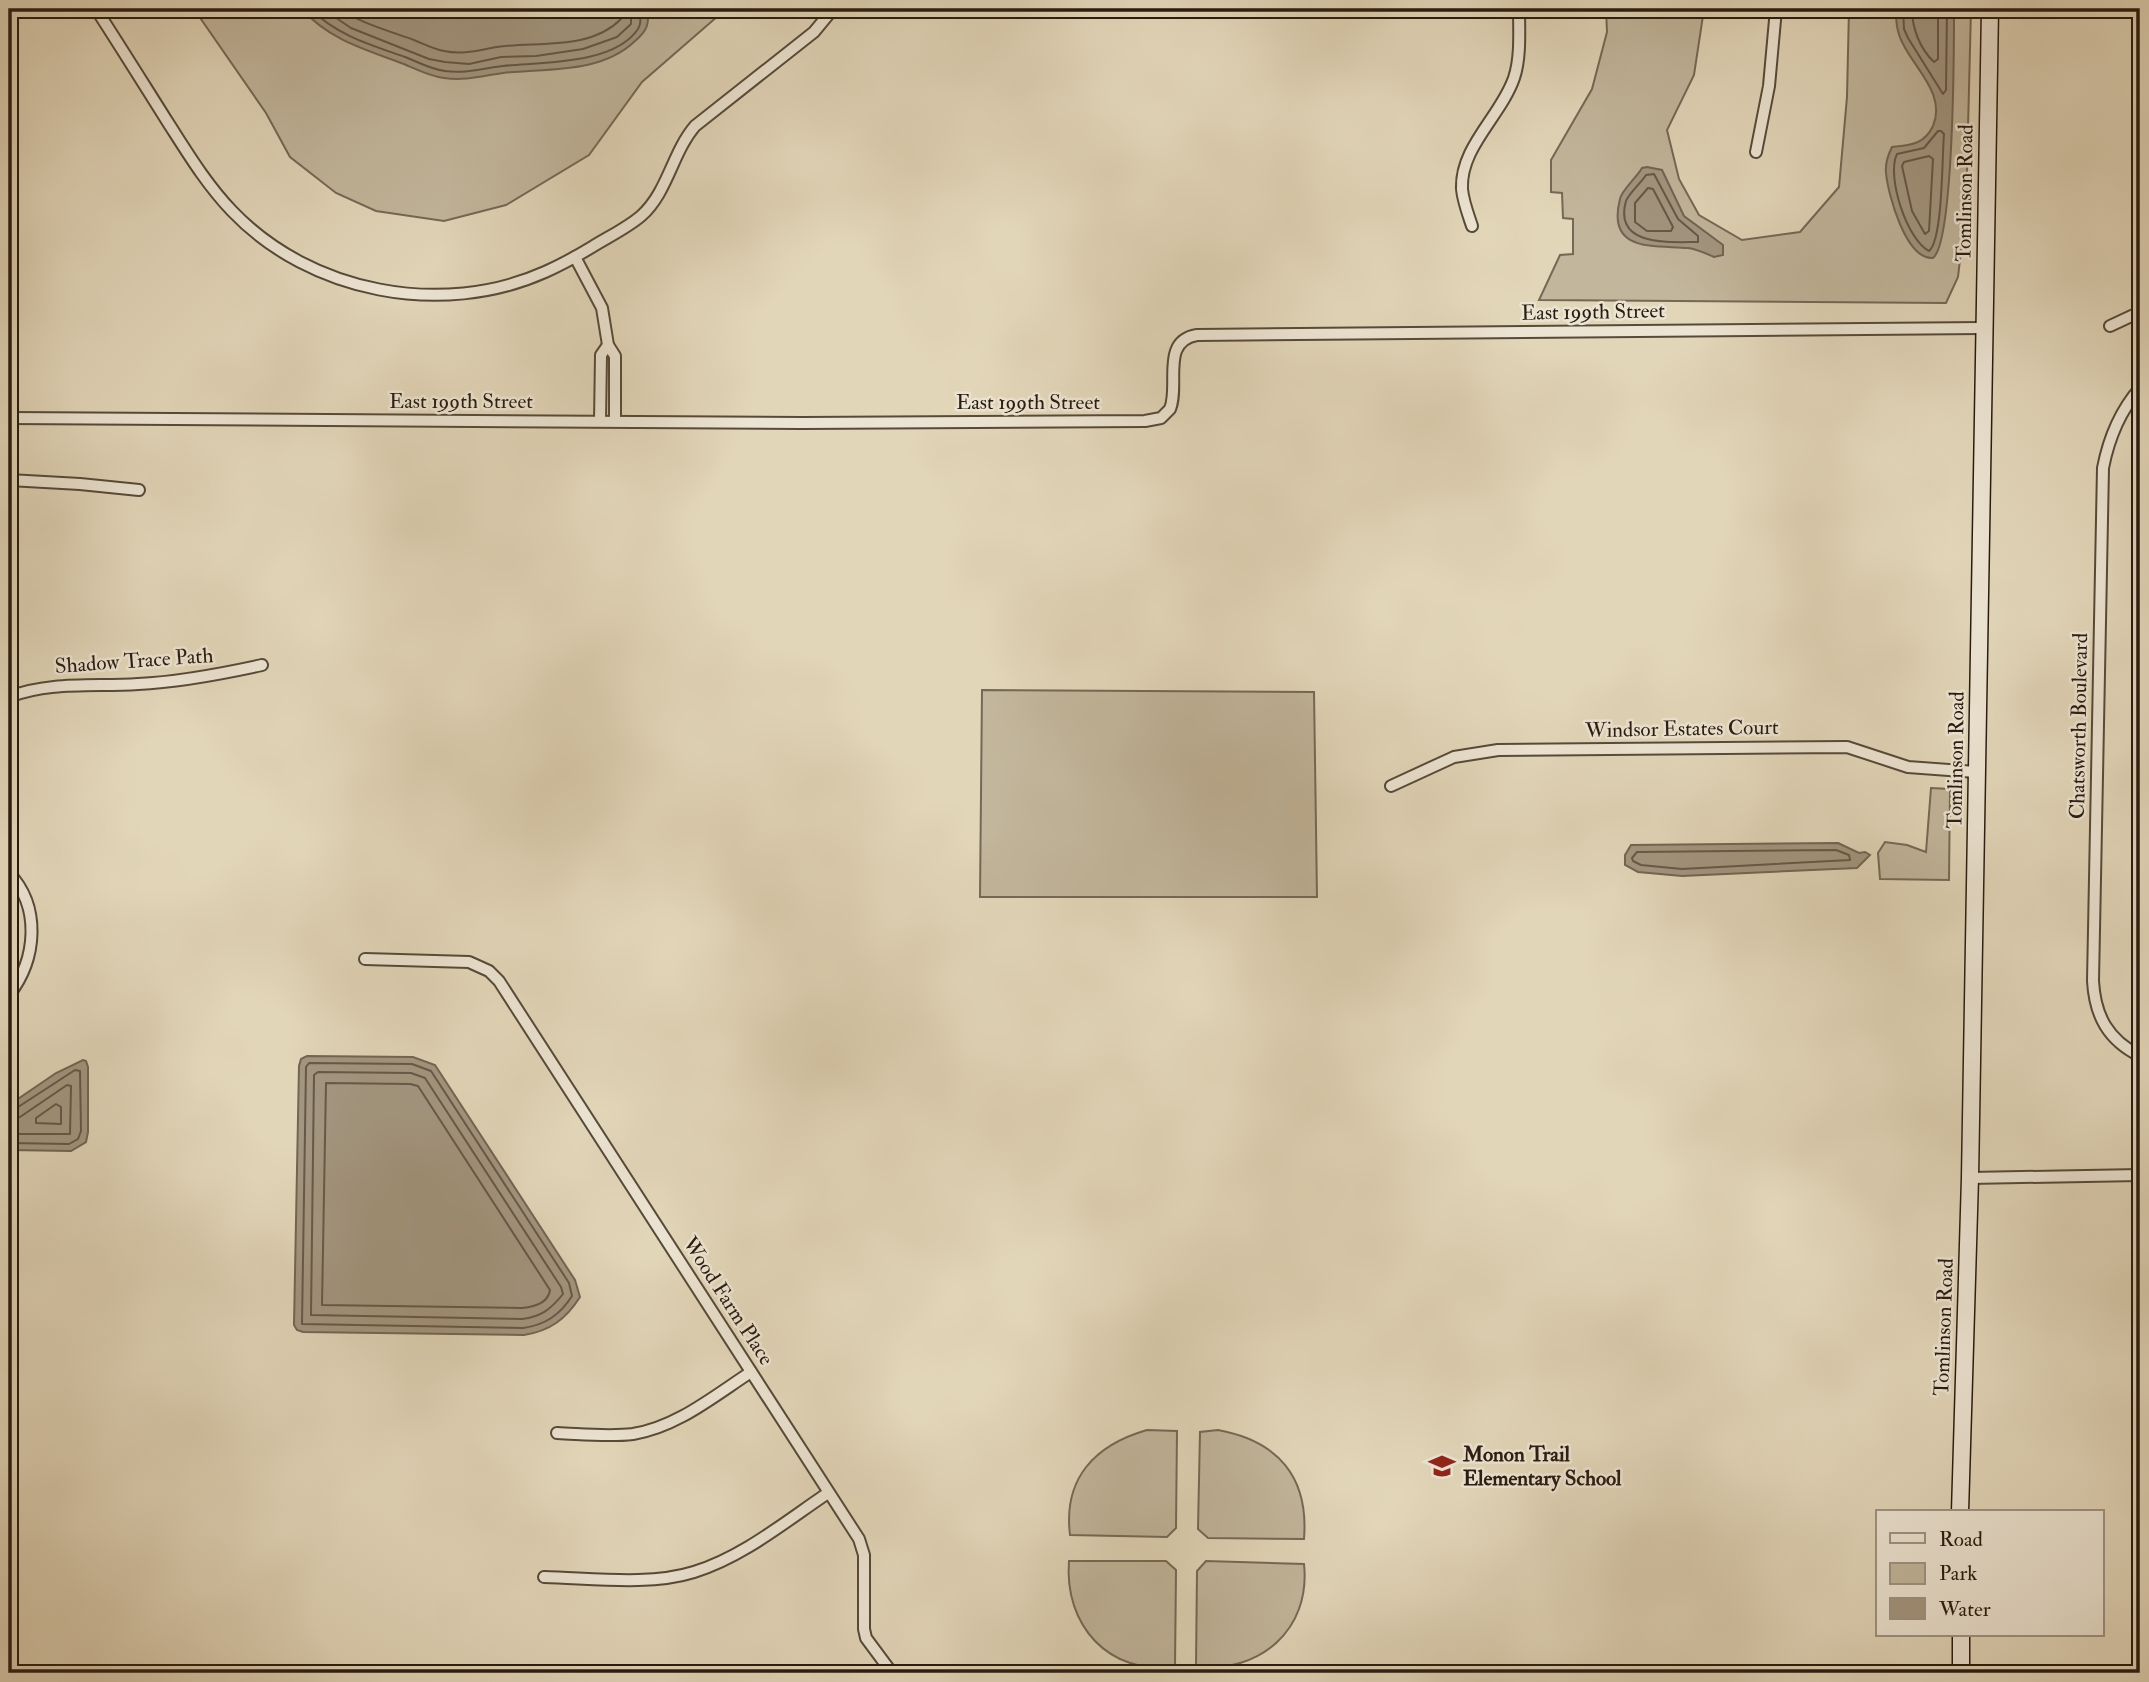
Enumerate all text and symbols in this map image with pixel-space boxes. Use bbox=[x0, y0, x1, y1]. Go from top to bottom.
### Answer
street label: Tomlinson Road bbox=[1950, 123, 1980, 262]
street label: East 199th Street bbox=[1521, 297, 1665, 327]
street label: East 199th Street bbox=[389, 388, 533, 415]
street label: East 199th Street bbox=[956, 389, 1100, 416]
street label: Chatsworth Boulevard bbox=[2064, 632, 2094, 819]
street label: Shadow Trace Path bbox=[54, 642, 214, 680]
street label: Tomlinson Road bbox=[1941, 690, 1971, 829]
street label: Windsor Estates Court bbox=[1584, 714, 1779, 744]
street label: Wood Farm Place bbox=[676, 1231, 780, 1371]
street label: Tomlinson Road bbox=[1928, 1257, 1960, 1396]
place label: Monon Trail Elementary School bbox=[1462, 1441, 1622, 1492]
school or university icon: Monon Trail Elementary School bbox=[1427, 1451, 1457, 1481]
legend bbox=[1876, 1510, 2104, 1636]
text: Road bbox=[1939, 1526, 1984, 1553]
text: Park bbox=[1939, 1560, 1977, 1587]
text: Water bbox=[1938, 1596, 1991, 1623]

